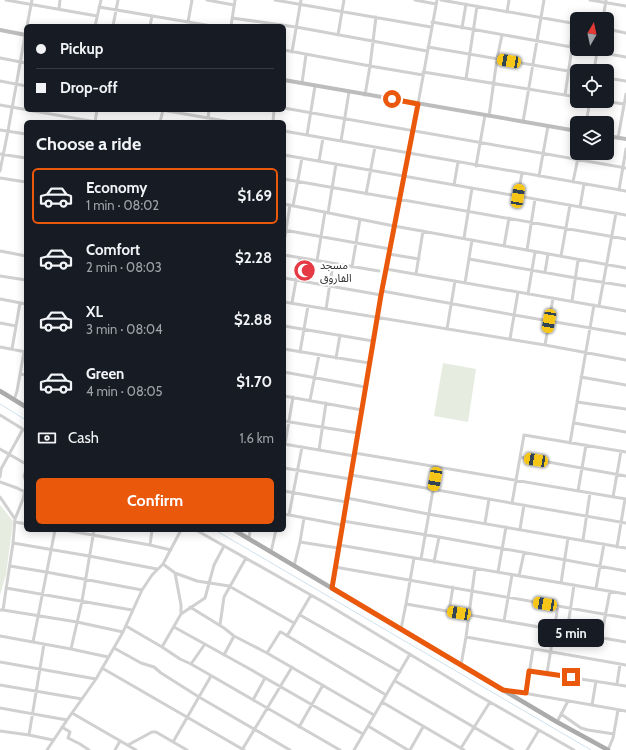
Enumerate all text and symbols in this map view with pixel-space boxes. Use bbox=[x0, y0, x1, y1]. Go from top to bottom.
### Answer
north arrow bbox=[570, 12, 614, 56]
map controls bbox=[570, 12, 614, 160]
text: Pickup bbox=[60, 40, 103, 58]
car bbox=[496, 53, 522, 69]
button: locate bbox=[570, 64, 614, 108]
text: Drop-off bbox=[60, 79, 118, 97]
route start bbox=[383, 90, 401, 108]
button: layers bbox=[570, 116, 614, 160]
text: Choose a ride bbox=[36, 133, 141, 155]
icon: car bbox=[38, 178, 74, 214]
text: Economy bbox=[86, 179, 147, 197]
car bbox=[510, 183, 526, 209]
text: $1.69 bbox=[238, 187, 272, 205]
text: 1 min · 08:02 bbox=[86, 197, 159, 213]
icon: car bbox=[38, 240, 74, 276]
text: Comfort bbox=[86, 241, 140, 259]
text: $2.28 bbox=[235, 249, 272, 267]
mosque icon: مسجد الفاروق bbox=[292, 258, 318, 284]
place label: مسجد الفاروق bbox=[320, 258, 352, 285]
text: 2 min · 08:03 bbox=[86, 259, 162, 275]
icon: car bbox=[38, 302, 74, 338]
text: XL bbox=[86, 303, 103, 321]
car bbox=[541, 308, 557, 334]
text: $2.88 bbox=[234, 311, 272, 329]
text: 3 min · 08:04 bbox=[86, 321, 163, 337]
icon: car bbox=[38, 364, 74, 400]
text: Green bbox=[86, 365, 124, 383]
text: $1.70 bbox=[236, 373, 272, 391]
text: 4 min · 08:05 bbox=[86, 383, 163, 399]
icon: cash bbox=[36, 427, 58, 449]
text: Cash bbox=[68, 429, 99, 447]
text: 1.6 km bbox=[240, 430, 274, 446]
car bbox=[523, 452, 549, 468]
car bbox=[427, 466, 443, 492]
button: Confirm bbox=[36, 478, 274, 524]
car bbox=[532, 596, 558, 612]
car bbox=[446, 605, 472, 621]
callout: 5 min bbox=[538, 619, 604, 647]
text: 5 min bbox=[555, 625, 587, 641]
route end bbox=[562, 668, 580, 686]

